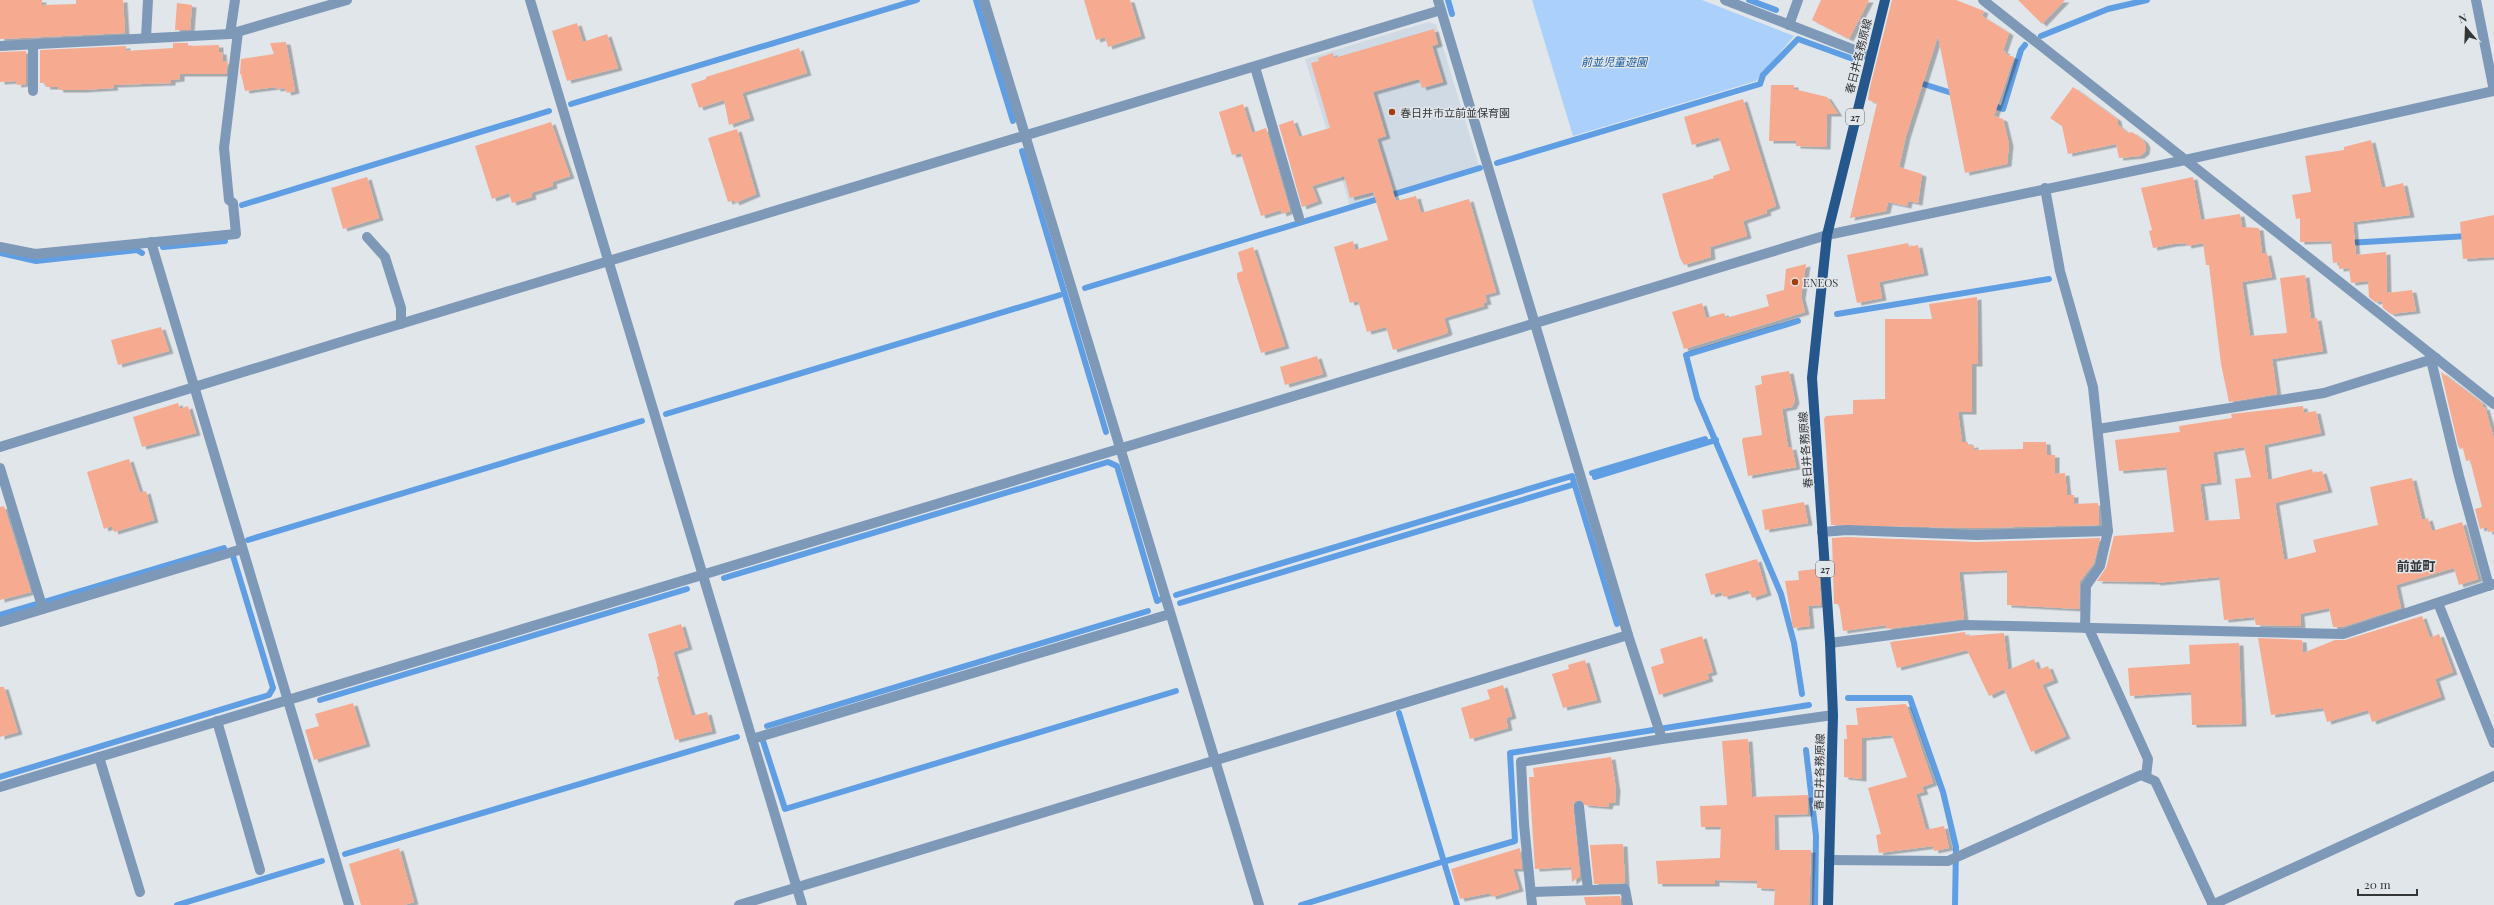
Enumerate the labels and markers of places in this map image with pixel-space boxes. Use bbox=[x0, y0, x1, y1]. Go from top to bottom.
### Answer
place label: 春日井市立前並保育園 bbox=[1400, 105, 1510, 120]
marker: 春日井市立前並保育園 bbox=[1387, 107, 1397, 117]
place label: ENEOS bbox=[1803, 275, 1838, 290]
marker: ENEOS bbox=[1790, 277, 1800, 287]

